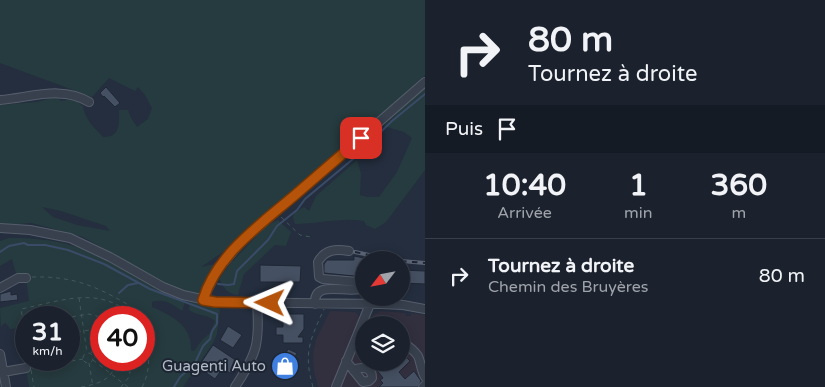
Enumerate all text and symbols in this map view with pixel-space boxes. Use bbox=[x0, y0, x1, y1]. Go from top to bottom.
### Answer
text: 80 m bbox=[528, 19, 613, 61]
icon: right bbox=[445, 20, 510, 85]
text: Tournez à droite bbox=[528, 61, 697, 87]
icon: arrive bbox=[493, 115, 521, 143]
pin bbox=[340, 117, 382, 159]
text: Puis bbox=[445, 118, 483, 140]
icon: arrive bbox=[347, 124, 375, 152]
text: 10:40 bbox=[483, 167, 566, 204]
text: 1 bbox=[629, 167, 648, 204]
text: 360 bbox=[711, 167, 767, 204]
text: Arrivée bbox=[497, 203, 552, 223]
text: min bbox=[624, 203, 653, 223]
text: m bbox=[731, 203, 746, 223]
north arrow bbox=[355, 251, 410, 306]
map controls bbox=[355, 251, 410, 371]
text: Tournez à droite bbox=[488, 255, 634, 277]
icon: right bbox=[445, 262, 473, 290]
text: 80 m bbox=[759, 265, 805, 287]
position arrow bbox=[243, 276, 295, 328]
text: Chemin des Bruyères bbox=[488, 277, 649, 297]
speed limit sign: 40 bbox=[90, 306, 155, 371]
button: layers bbox=[355, 316, 410, 371]
text: 31 bbox=[32, 317, 63, 347]
text: km/h bbox=[32, 344, 63, 358]
shop icon: Guagenti Auto bbox=[270, 351, 300, 381]
place label: Guagenti Auto bbox=[162, 357, 266, 375]

